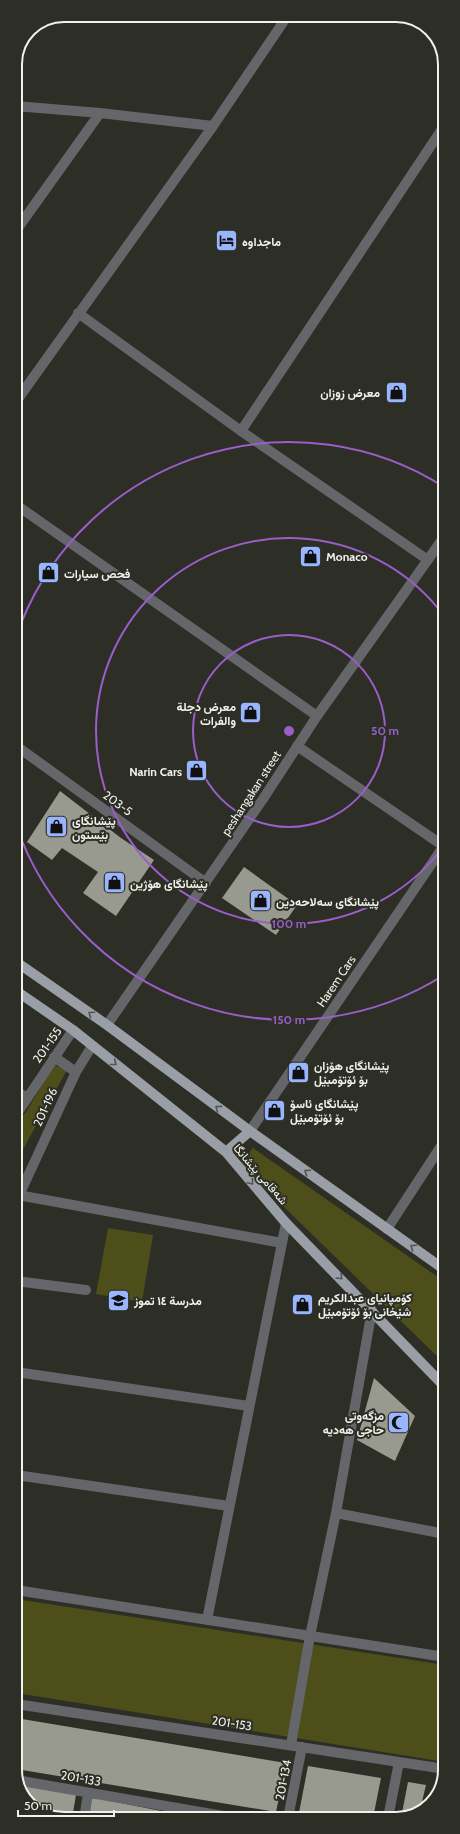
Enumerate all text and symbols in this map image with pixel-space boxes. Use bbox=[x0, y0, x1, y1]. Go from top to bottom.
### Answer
hotel icon: ماجداوە bbox=[214, 228, 240, 254]
place label: ماجداوە bbox=[242, 234, 281, 250]
shop icon: معرض زوزان bbox=[383, 379, 409, 405]
place label: معرض زوزان bbox=[320, 385, 380, 401]
shop icon: Monaco bbox=[298, 543, 324, 569]
place label: Monaco bbox=[326, 549, 368, 564]
shop icon: فحص سيارات bbox=[35, 560, 61, 586]
place label: فحص سيارات bbox=[64, 566, 131, 582]
place label: معرض دجلة والفرات bbox=[177, 699, 236, 729]
shop icon: معرض دجلة والفرات bbox=[238, 700, 264, 726]
text: 50 m bbox=[371, 723, 399, 738]
centre of rings bbox=[282, 724, 296, 738]
street label: peshangakan street bbox=[218, 748, 284, 838]
shop icon: Narin Cars bbox=[184, 758, 210, 784]
place label: Narin Cars bbox=[129, 764, 182, 779]
street label: 203-5 bbox=[100, 787, 136, 819]
place label: پێشانگای بێستون bbox=[72, 813, 116, 843]
shop icon: پێشانگای بێستون bbox=[44, 814, 70, 840]
shop icon: پێشانگای هۆژین bbox=[101, 870, 127, 896]
place label: پێشانگای هۆژین bbox=[130, 876, 208, 892]
shop icon: پێشانگای سەلاحەدین bbox=[247, 888, 273, 914]
place label: پێشانگای سەلاحەدین bbox=[276, 894, 379, 910]
text: 100 m bbox=[272, 916, 306, 931]
street label: Harem Cars bbox=[313, 952, 359, 1010]
one-way arrow bbox=[88, 1011, 95, 1019]
text: 150 m bbox=[273, 1012, 305, 1027]
street label: 201-155 bbox=[29, 1024, 65, 1066]
place label: پێشانگای هۆزان بۆ ئۆتۆمبێل bbox=[314, 1058, 389, 1088]
one-way arrow bbox=[109, 1059, 116, 1066]
shop icon: پێشانگای هۆزان بۆ ئۆتۆمبێل bbox=[285, 1059, 311, 1085]
street label: 201-196 bbox=[30, 1085, 61, 1129]
place label: پێشانگای ئاسۆ بۆ ئۆتۆمبێل bbox=[290, 1096, 358, 1126]
shop icon: پێشانگای ئاسۆ بۆ ئۆتۆمبێل bbox=[261, 1097, 287, 1123]
one-way arrow bbox=[216, 1105, 223, 1112]
street label: شەقامی پێشانگا bbox=[230, 1140, 292, 1208]
one-way arrow bbox=[304, 1169, 311, 1177]
one-way arrow bbox=[247, 1177, 254, 1184]
one-way arrow bbox=[410, 1244, 417, 1252]
one-way arrow bbox=[335, 1272, 343, 1280]
school or university icon: مدرسة ١٤ تموز bbox=[106, 1287, 132, 1313]
place label: کۆمپانیای عبدالكريم شێخانی بۆ ئۆتۆمبێل bbox=[318, 1290, 412, 1320]
shop icon: کۆمپانیای عبدالكريم شێخانی بۆ ئۆتۆمبێل bbox=[289, 1291, 315, 1317]
place label: مدرسة ١٤ تموز bbox=[133, 1293, 202, 1309]
place label: مزگەوتی حاجی هەدیە bbox=[323, 1408, 384, 1437]
mosque icon: مزگەوتی حاجی هەدیە bbox=[386, 1409, 412, 1435]
street label: 201-153 bbox=[211, 1712, 253, 1734]
street label: 201-134 bbox=[272, 1758, 294, 1801]
street label: 201-133 bbox=[60, 1767, 102, 1789]
scale bar bbox=[18, 1792, 114, 1818]
text: 50 m bbox=[24, 1798, 52, 1813]

